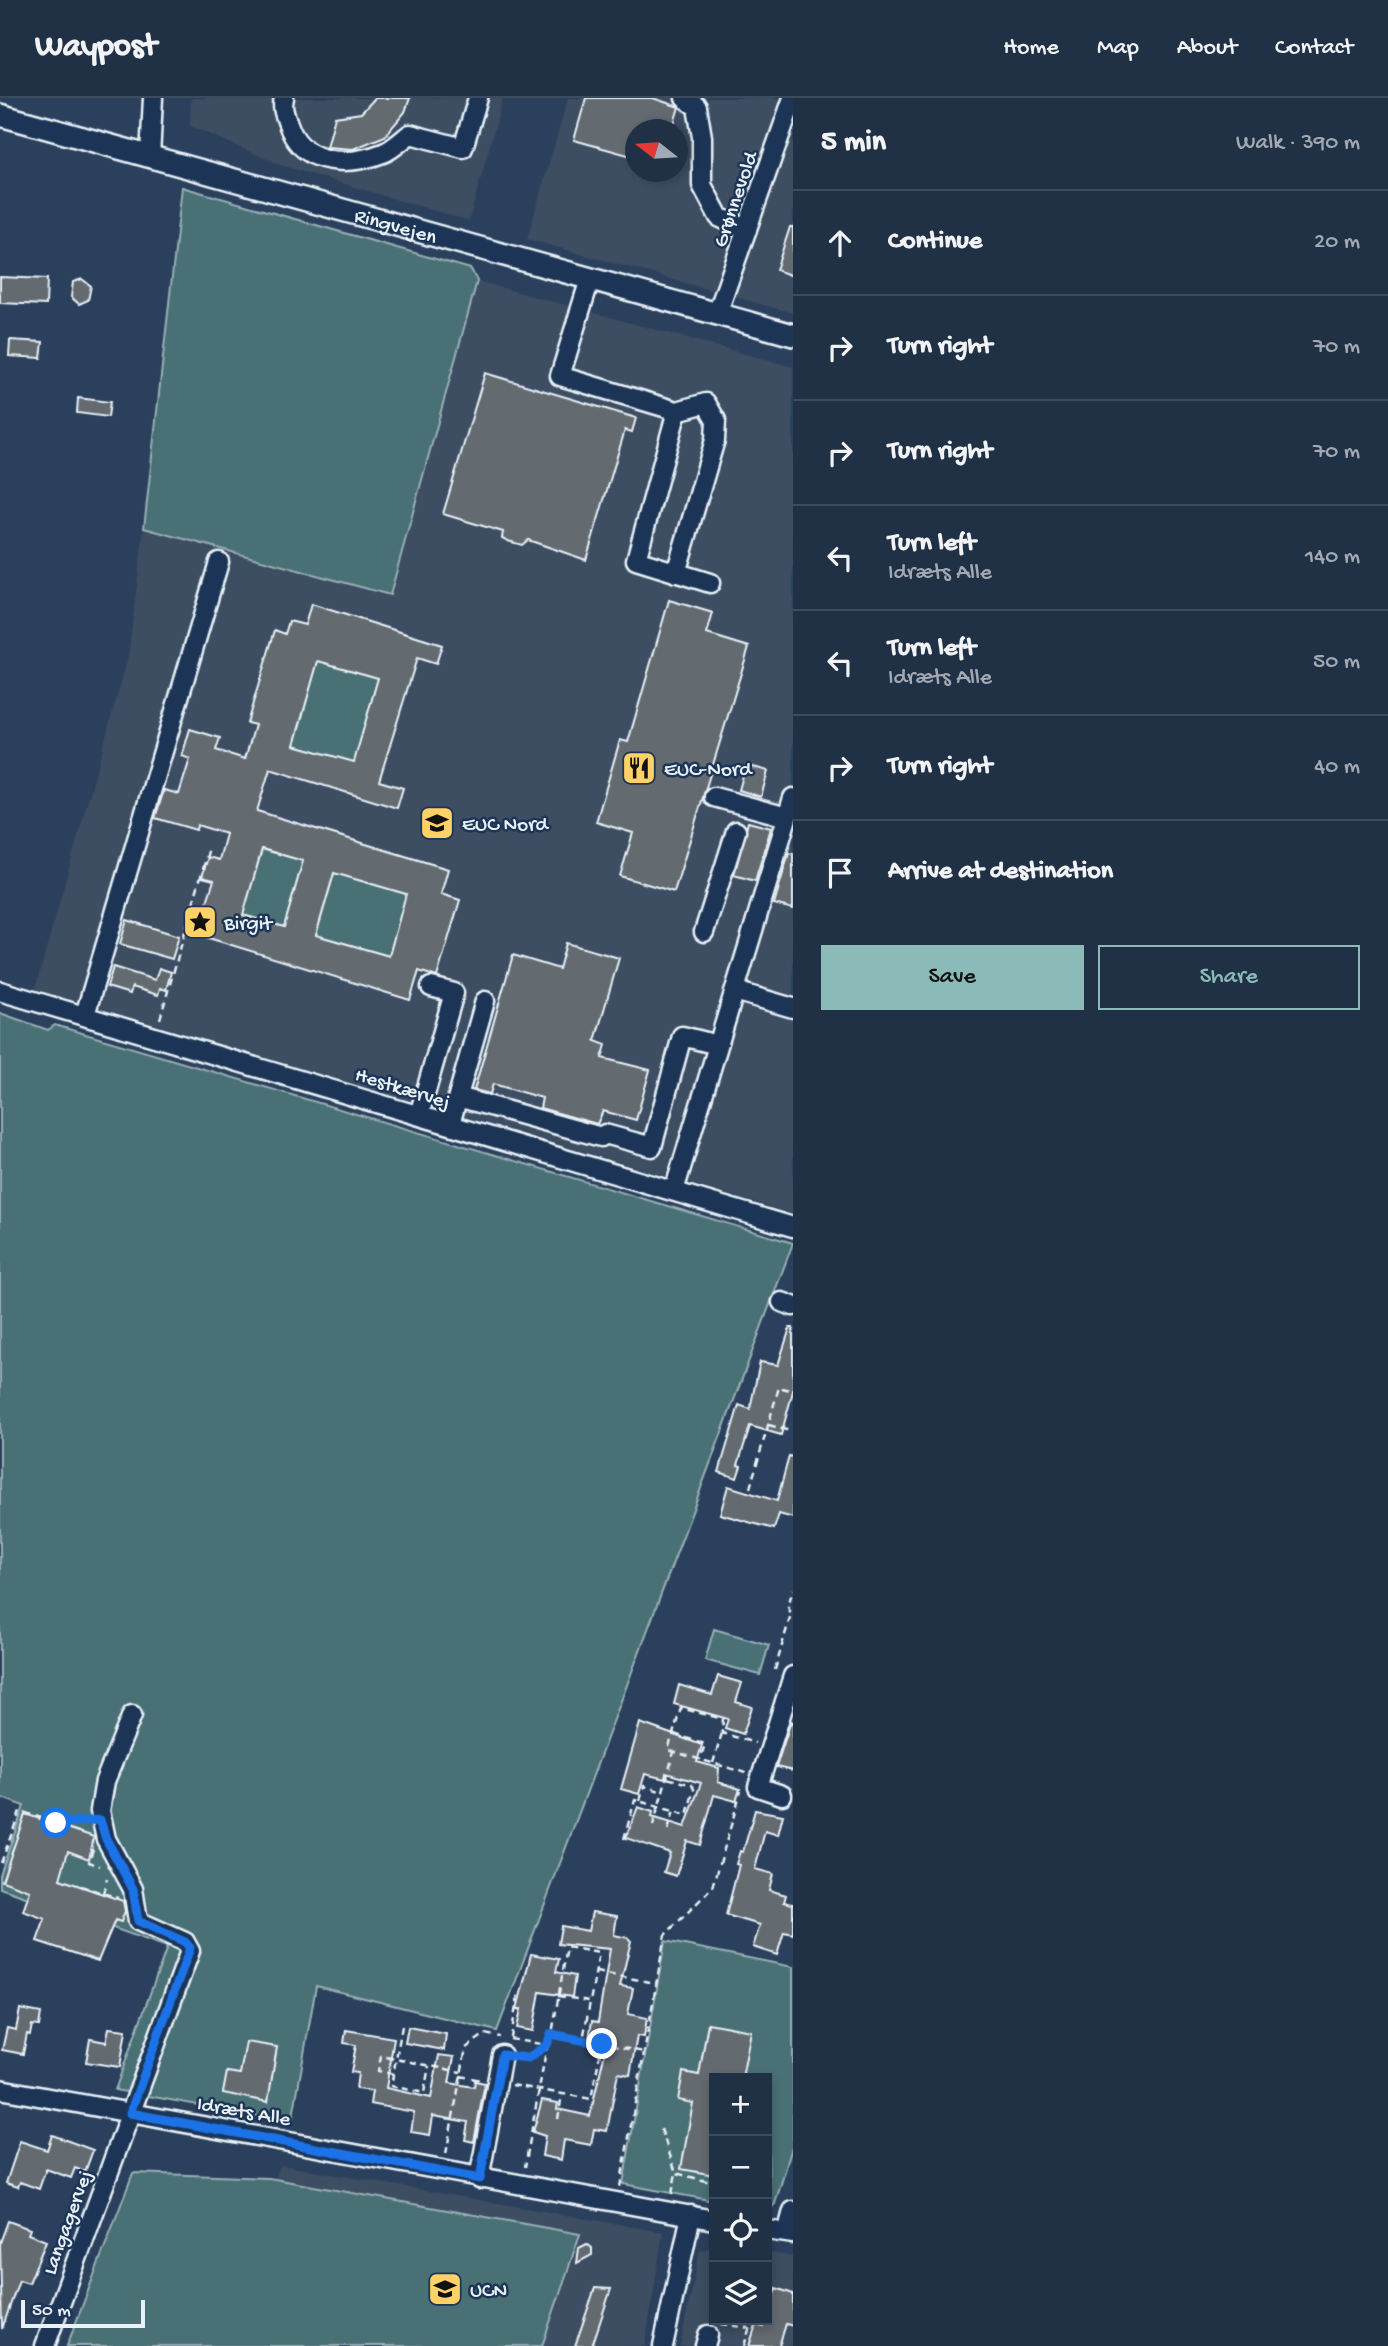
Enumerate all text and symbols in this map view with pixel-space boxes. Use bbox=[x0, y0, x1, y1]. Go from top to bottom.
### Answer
text: Waypost bbox=[35, 29, 157, 67]
text: Home bbox=[1003, 34, 1059, 63]
text: Map bbox=[1097, 34, 1139, 63]
text: About bbox=[1177, 34, 1237, 63]
text: Contact bbox=[1275, 34, 1353, 63]
north arrow bbox=[625, 119, 688, 182]
text: 5 min bbox=[821, 126, 886, 161]
text: Walk · 390 m bbox=[1236, 130, 1360, 157]
street label: Grønnevold bbox=[709, 147, 766, 251]
street label: Ringvejen bbox=[351, 205, 439, 252]
icon: ahead bbox=[821, 224, 859, 262]
text: Continue bbox=[888, 227, 982, 258]
text: 20 m bbox=[1314, 229, 1360, 256]
icon: right bbox=[821, 329, 859, 367]
text: Turn right bbox=[888, 332, 992, 363]
text: 70 m bbox=[1313, 334, 1360, 361]
icon: right bbox=[821, 434, 859, 472]
text: Turn right bbox=[888, 437, 992, 468]
text: 70 m bbox=[1313, 439, 1360, 466]
text: Turn left bbox=[888, 529, 976, 560]
icon: left bbox=[821, 539, 859, 577]
text: 140 m bbox=[1305, 544, 1360, 571]
text: Idræts Alle bbox=[888, 560, 992, 587]
text: Turn left bbox=[888, 634, 976, 665]
icon: left bbox=[821, 644, 859, 682]
text: 50 m bbox=[1313, 649, 1360, 676]
text: Idræts Alle bbox=[888, 665, 992, 692]
restaurant icon: EUC-Nord bbox=[620, 749, 658, 787]
icon: right bbox=[821, 749, 859, 787]
text: Turn right bbox=[888, 752, 992, 783]
text: 40 m bbox=[1314, 754, 1360, 781]
place label: EUC-Nord bbox=[664, 759, 753, 784]
school or university icon: EUC Nord bbox=[418, 804, 456, 842]
place label: EUC Nord bbox=[462, 814, 550, 839]
icon: arrive bbox=[821, 854, 859, 892]
text: Arrive at destination bbox=[888, 857, 1113, 888]
place icon: Birgit bbox=[181, 903, 219, 941]
place label: Birgit bbox=[223, 913, 274, 938]
button: Save bbox=[821, 945, 1084, 1010]
button: Share bbox=[1098, 945, 1360, 1010]
street label: Hestkærvej bbox=[351, 1064, 453, 1117]
route start bbox=[40, 1807, 71, 1838]
route end bbox=[586, 2028, 617, 2059]
map controls bbox=[709, 2073, 772, 2325]
button: + bbox=[709, 2073, 772, 2136]
street label: Idræts Alle bbox=[195, 2093, 293, 2134]
button: − bbox=[709, 2136, 772, 2199]
street label: Langagervej bbox=[39, 2168, 100, 2279]
button: locate bbox=[709, 2199, 772, 2262]
button: layers bbox=[709, 2262, 772, 2325]
school or university icon: UCN bbox=[426, 2270, 464, 2308]
place label: UCN bbox=[470, 2280, 507, 2305]
scale bar bbox=[21, 2297, 145, 2329]
text: 50 m bbox=[32, 2300, 71, 2323]

